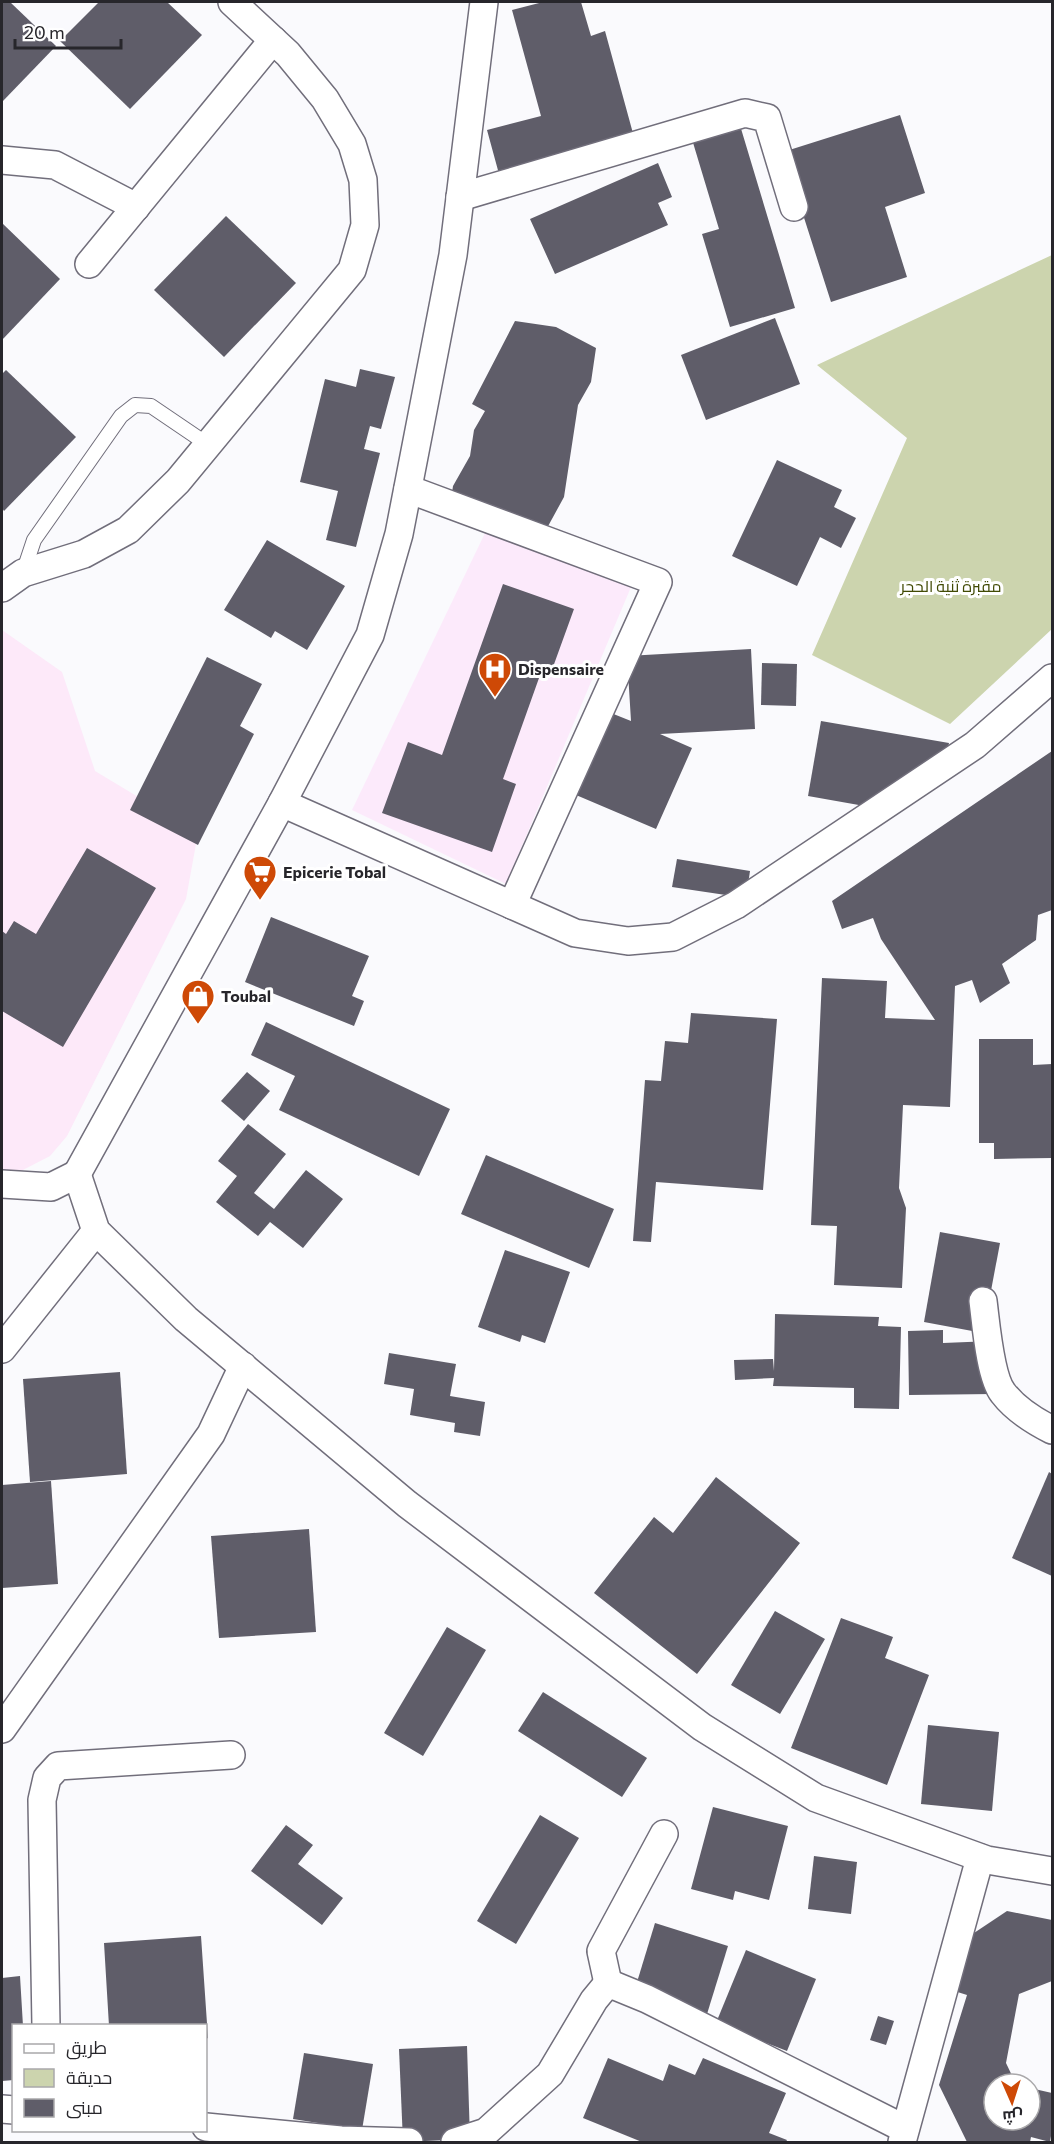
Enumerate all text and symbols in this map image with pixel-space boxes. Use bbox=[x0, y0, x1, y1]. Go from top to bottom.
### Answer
scale bar bbox=[15, 12, 122, 50]
text: 20 m bbox=[24, 21, 65, 43]
park label: مقبرة ثنية الحجر bbox=[899, 576, 1002, 596]
hospital icon: Dispensaire bbox=[477, 651, 513, 698]
place label: Dispensaire bbox=[518, 659, 604, 678]
supermarket icon: Epicerie Tobal bbox=[242, 854, 278, 901]
place label: Epicerie Tobal bbox=[283, 862, 386, 881]
shop icon: Toubal bbox=[180, 978, 216, 1025]
place label: Toubal bbox=[221, 986, 271, 1005]
legend bbox=[12, 2024, 207, 2132]
text: طريق bbox=[66, 2036, 107, 2060]
text: حديقة bbox=[66, 2066, 112, 2088]
north arrow bbox=[982, 2072, 1042, 2132]
text: مبنى bbox=[66, 2096, 103, 2119]
text: ش bbox=[1002, 2106, 1024, 2128]

